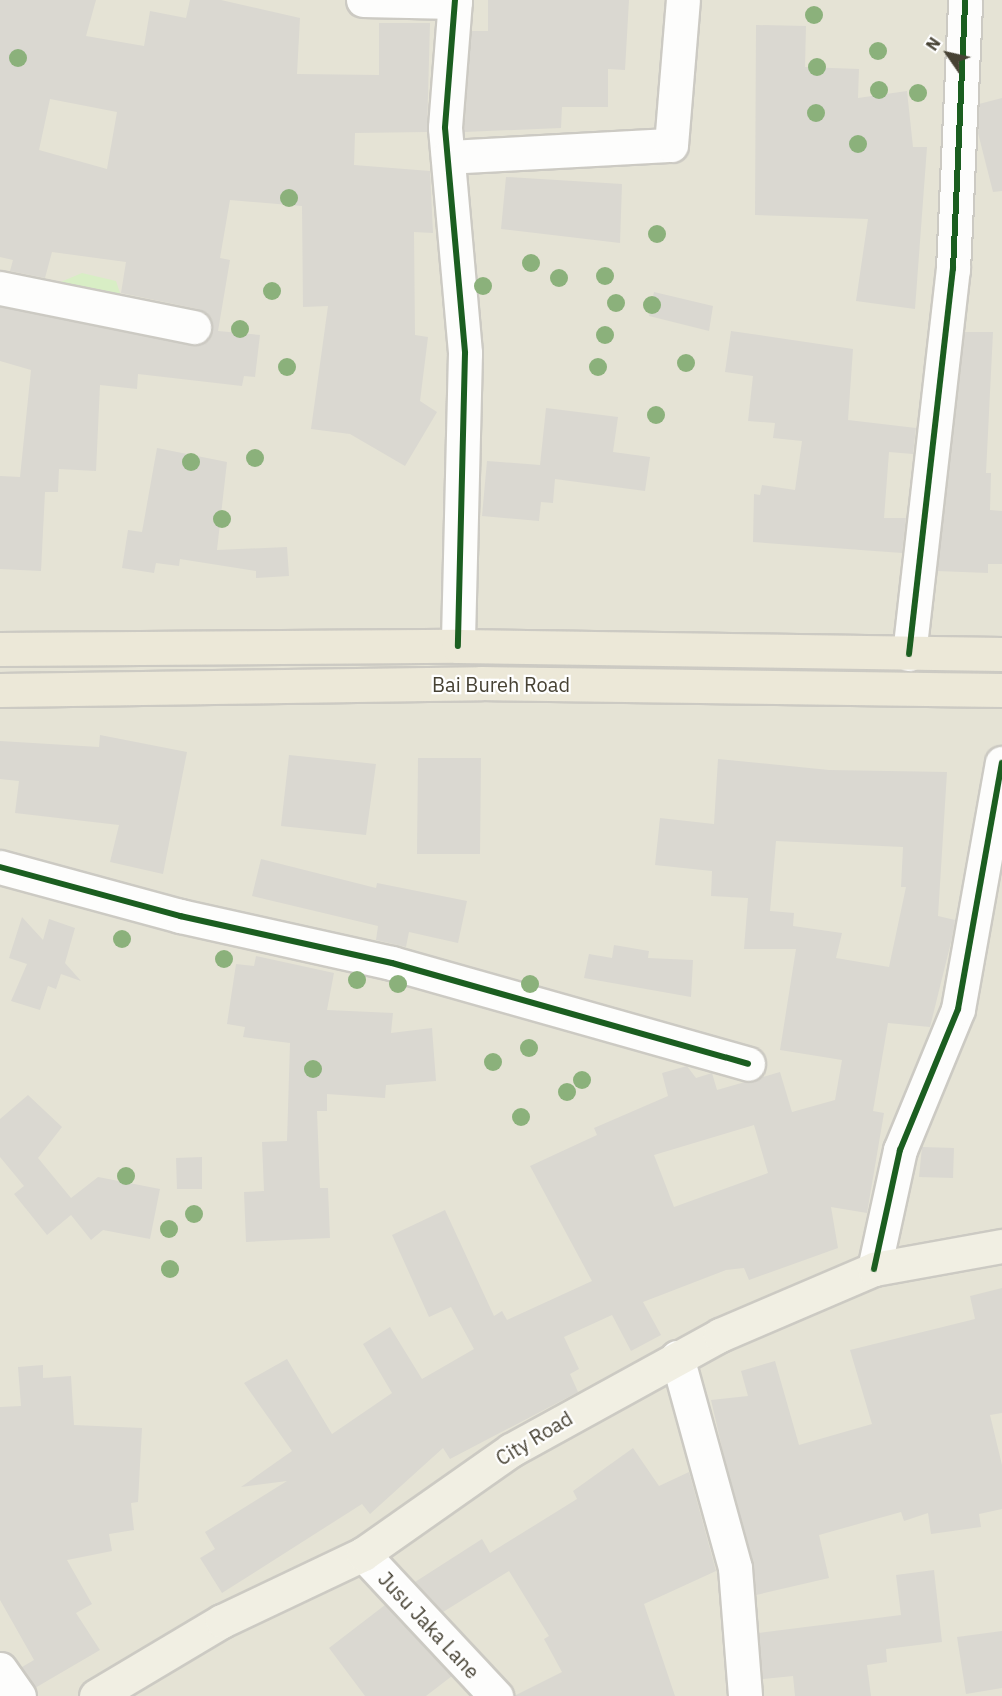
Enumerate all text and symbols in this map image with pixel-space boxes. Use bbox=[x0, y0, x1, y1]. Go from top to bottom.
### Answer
north arrow bbox=[918, 24, 978, 84]
text: N bbox=[922, 34, 945, 54]
street label: Bai Bureh Road bbox=[432, 672, 570, 696]
street label: City Road bbox=[491, 1406, 577, 1470]
street label: Jusu Jaka Lane bbox=[373, 1567, 485, 1683]

